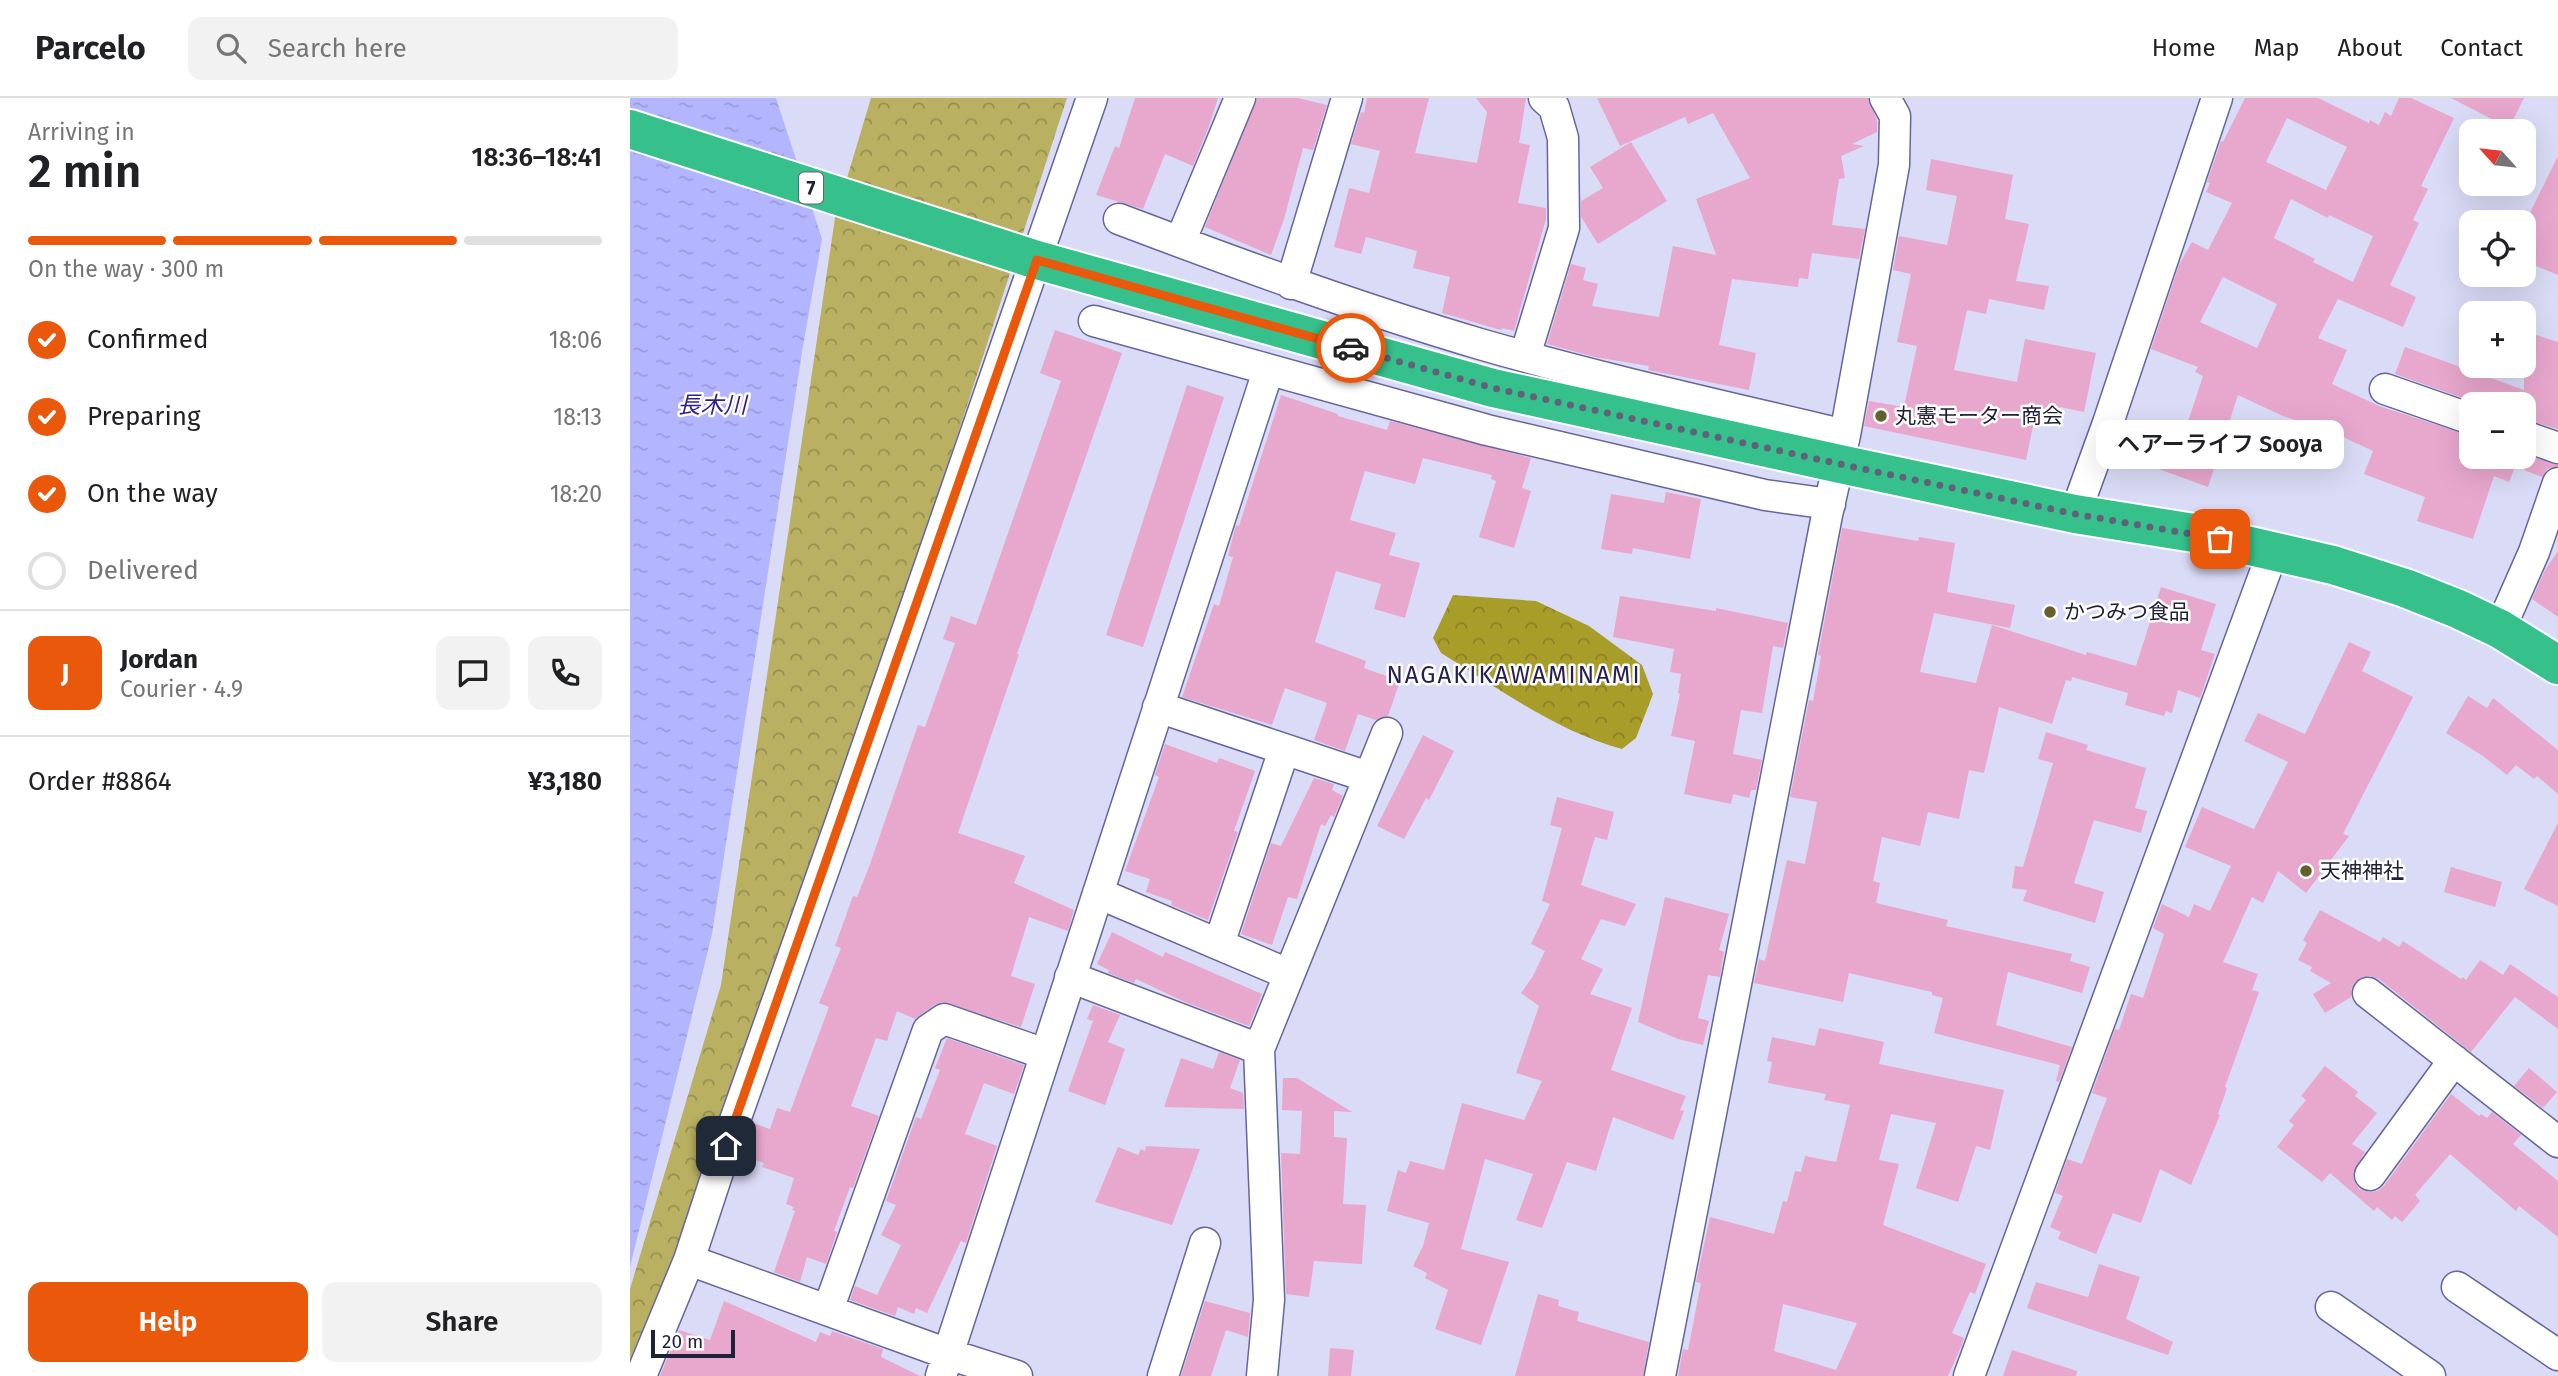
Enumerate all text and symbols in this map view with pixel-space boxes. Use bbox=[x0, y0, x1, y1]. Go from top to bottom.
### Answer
search box bbox=[188, 17, 678, 80]
text: Parcelo bbox=[35, 28, 146, 68]
icon: search bbox=[212, 29, 250, 67]
text: Search here bbox=[268, 33, 407, 64]
text: Home bbox=[2152, 34, 2216, 62]
text: Map bbox=[2254, 34, 2300, 62]
text: About bbox=[2338, 34, 2402, 62]
text: Contact bbox=[2440, 34, 2523, 62]
text: Arriving in bbox=[28, 118, 135, 146]
north arrow bbox=[2459, 119, 2536, 196]
map controls bbox=[2459, 119, 2536, 469]
text: 18:36–18:41 bbox=[472, 142, 602, 173]
text: 2 min bbox=[28, 144, 141, 199]
road number: 7 bbox=[799, 172, 823, 204]
button: locate bbox=[2459, 210, 2536, 287]
text: On the way · 300 m bbox=[28, 255, 224, 283]
button: + bbox=[2459, 301, 2536, 378]
courier bbox=[1316, 313, 1386, 383]
icon: check bbox=[28, 321, 66, 359]
text: Confirmed bbox=[87, 324, 208, 355]
text: 18:06 bbox=[549, 326, 602, 354]
icon: car bbox=[1332, 329, 1370, 367]
water label: 長木川 bbox=[678, 391, 750, 419]
button: − bbox=[2459, 392, 2536, 469]
icon: check bbox=[28, 398, 66, 436]
text: Preparing bbox=[87, 401, 200, 432]
text: 18:13 bbox=[553, 403, 602, 431]
place label: 丸憲モーター商会 bbox=[1895, 403, 2063, 429]
marker: 丸憲モーター商会 bbox=[1873, 408, 1889, 424]
callout: ヘアーライフ Sooya bbox=[2096, 420, 2344, 469]
text: ヘアーライフ Sooya bbox=[2117, 430, 2323, 458]
icon: check bbox=[28, 475, 66, 513]
text: On the way bbox=[87, 478, 218, 509]
text: 18:20 bbox=[550, 480, 602, 508]
pin bbox=[2190, 509, 2250, 569]
icon: bag bbox=[2201, 520, 2239, 558]
text: Delivered bbox=[87, 555, 199, 586]
place label: かつみつ食品 bbox=[2064, 599, 2190, 625]
marker: かつみつ食品 bbox=[2042, 604, 2058, 620]
button: chat bbox=[436, 636, 510, 710]
button: phone bbox=[528, 636, 602, 710]
text: Jordan bbox=[120, 644, 198, 675]
text: J bbox=[61, 658, 69, 689]
district label: NAGAKIKAWAMINAMI bbox=[1386, 661, 1642, 689]
text: Courier · 4.9 bbox=[120, 675, 243, 703]
text: Order #8864 bbox=[28, 766, 172, 797]
text: ¥3,180 bbox=[528, 766, 602, 797]
place label: 天神神社 bbox=[2320, 858, 2404, 884]
marker: 天神神社 bbox=[2298, 863, 2314, 879]
pin bbox=[696, 1116, 756, 1176]
icon: home bbox=[707, 1127, 745, 1165]
button: Help bbox=[28, 1282, 308, 1362]
button: Share bbox=[322, 1282, 602, 1362]
scale bar bbox=[651, 1327, 735, 1359]
text: 20 m bbox=[662, 1330, 703, 1353]

